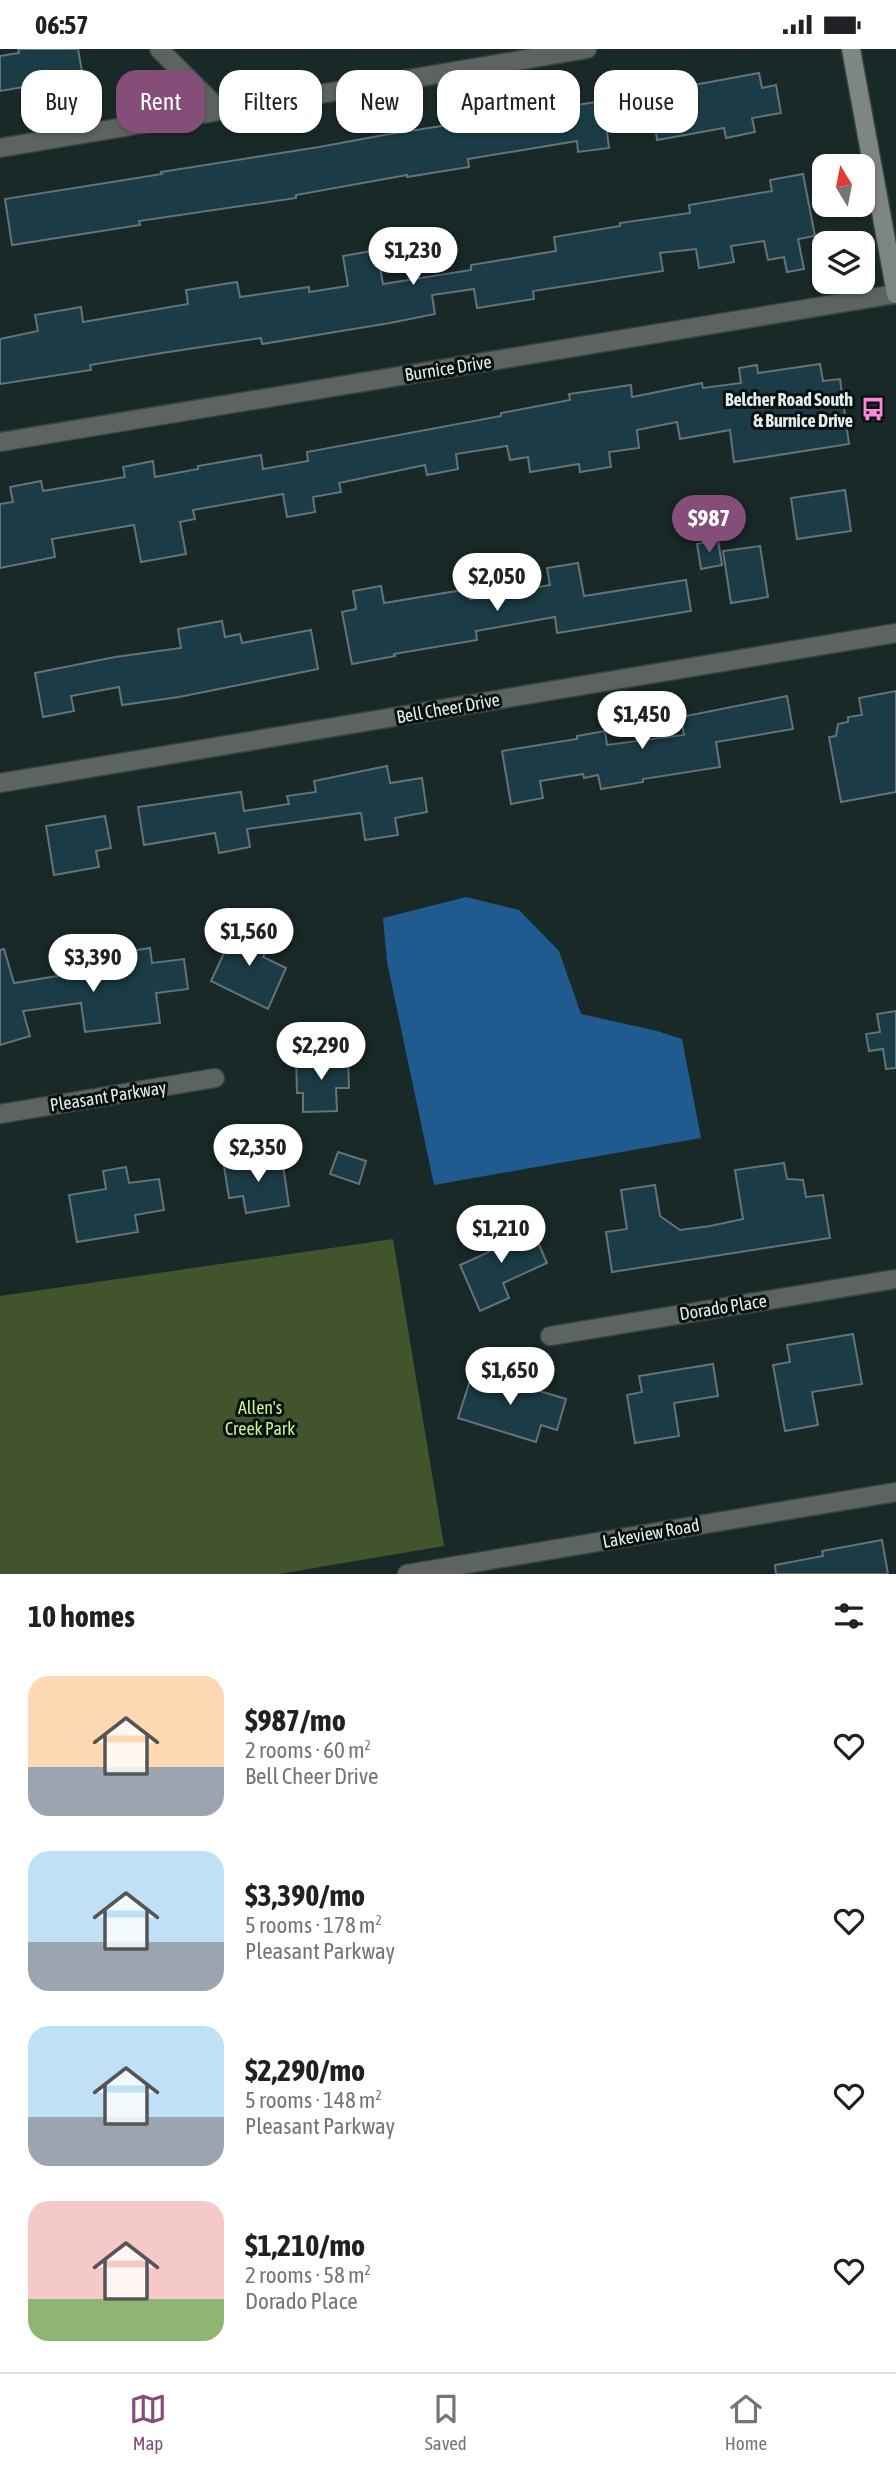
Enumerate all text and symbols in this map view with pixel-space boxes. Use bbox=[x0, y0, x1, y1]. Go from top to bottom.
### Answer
text: 06:57 bbox=[35, 10, 89, 40]
chip: Buy bbox=[21, 70, 102, 133]
chip: Rent bbox=[116, 70, 205, 133]
chip: Filters bbox=[219, 70, 322, 133]
chip: New bbox=[336, 70, 423, 133]
chip: Apartment bbox=[437, 70, 580, 133]
chip: House bbox=[594, 70, 698, 133]
north arrow bbox=[812, 154, 875, 217]
map controls bbox=[812, 154, 875, 294]
pin: $1,230 bbox=[356, 227, 470, 287]
button: layers bbox=[812, 231, 875, 294]
text: $1,230 bbox=[385, 237, 442, 263]
street label: Burnice Drive bbox=[403, 351, 493, 385]
place label: Belcher Road South & Burnice Drive bbox=[725, 389, 853, 431]
bus stop icon: Belcher Road South & Burnice Drive bbox=[859, 395, 887, 423]
pin: $987 bbox=[668, 496, 750, 555]
text: $987 bbox=[688, 505, 730, 531]
pin: $2,050 bbox=[440, 553, 554, 613]
text: $2,050 bbox=[469, 563, 526, 589]
street label: Bell Cheer Drive bbox=[395, 689, 501, 727]
pin: $1,450 bbox=[585, 691, 699, 751]
text: $1,450 bbox=[614, 701, 671, 727]
pin: $1,560 bbox=[192, 909, 306, 968]
text: $1,560 bbox=[221, 918, 278, 944]
pin: $3,390 bbox=[36, 935, 150, 994]
text: $3,390 bbox=[65, 944, 122, 970]
pin: $2,290 bbox=[264, 1023, 378, 1082]
text: $2,290 bbox=[293, 1032, 350, 1058]
street label: Pleasant Parkway bbox=[48, 1076, 168, 1116]
pin: $2,350 bbox=[201, 1125, 315, 1184]
text: $2,350 bbox=[230, 1134, 287, 1160]
pin: $1,210 bbox=[444, 1205, 558, 1265]
text: $1,210 bbox=[473, 1215, 530, 1241]
street label: Dorado Place bbox=[678, 1290, 768, 1324]
pin: $1,650 bbox=[453, 1347, 567, 1407]
text: $1,650 bbox=[482, 1357, 539, 1383]
park label: Allen's Creek Park bbox=[225, 1397, 295, 1439]
street label: Lakeview Road bbox=[601, 1514, 701, 1552]
icon: filters bbox=[830, 1597, 868, 1635]
text: 10 homes bbox=[28, 1599, 135, 1633]
text: $987/mo bbox=[245, 1703, 346, 1737]
icon: home bbox=[84, 1704, 168, 1788]
icon: heart bbox=[830, 1727, 868, 1765]
text: 2 rooms · 60 m² bbox=[245, 1737, 371, 1763]
text: Bell Cheer Drive bbox=[245, 1763, 379, 1789]
text: $3,390/mo bbox=[245, 1878, 365, 1912]
icon: home bbox=[84, 1879, 168, 1963]
icon: heart bbox=[830, 1902, 868, 1940]
text: 5 rooms · 178 m² bbox=[245, 1912, 382, 1938]
text: Pleasant Parkway bbox=[245, 1938, 395, 1964]
text: $2,290/mo bbox=[245, 2053, 365, 2087]
icon: home bbox=[84, 2054, 168, 2138]
icon: heart bbox=[830, 2077, 868, 2115]
text: 5 rooms · 148 m² bbox=[245, 2087, 382, 2113]
text: Pleasant Parkway bbox=[245, 2113, 395, 2139]
text: $1,210/mo bbox=[245, 2228, 365, 2262]
icon: home bbox=[84, 2229, 168, 2313]
icon: heart bbox=[830, 2252, 868, 2290]
text: 2 rooms · 58 m² bbox=[245, 2262, 371, 2288]
text: Dorado Place bbox=[245, 2288, 358, 2314]
tab: Map bbox=[129, 2390, 167, 2454]
tab: Saved bbox=[425, 2390, 467, 2454]
tab: Home bbox=[725, 2390, 767, 2454]

